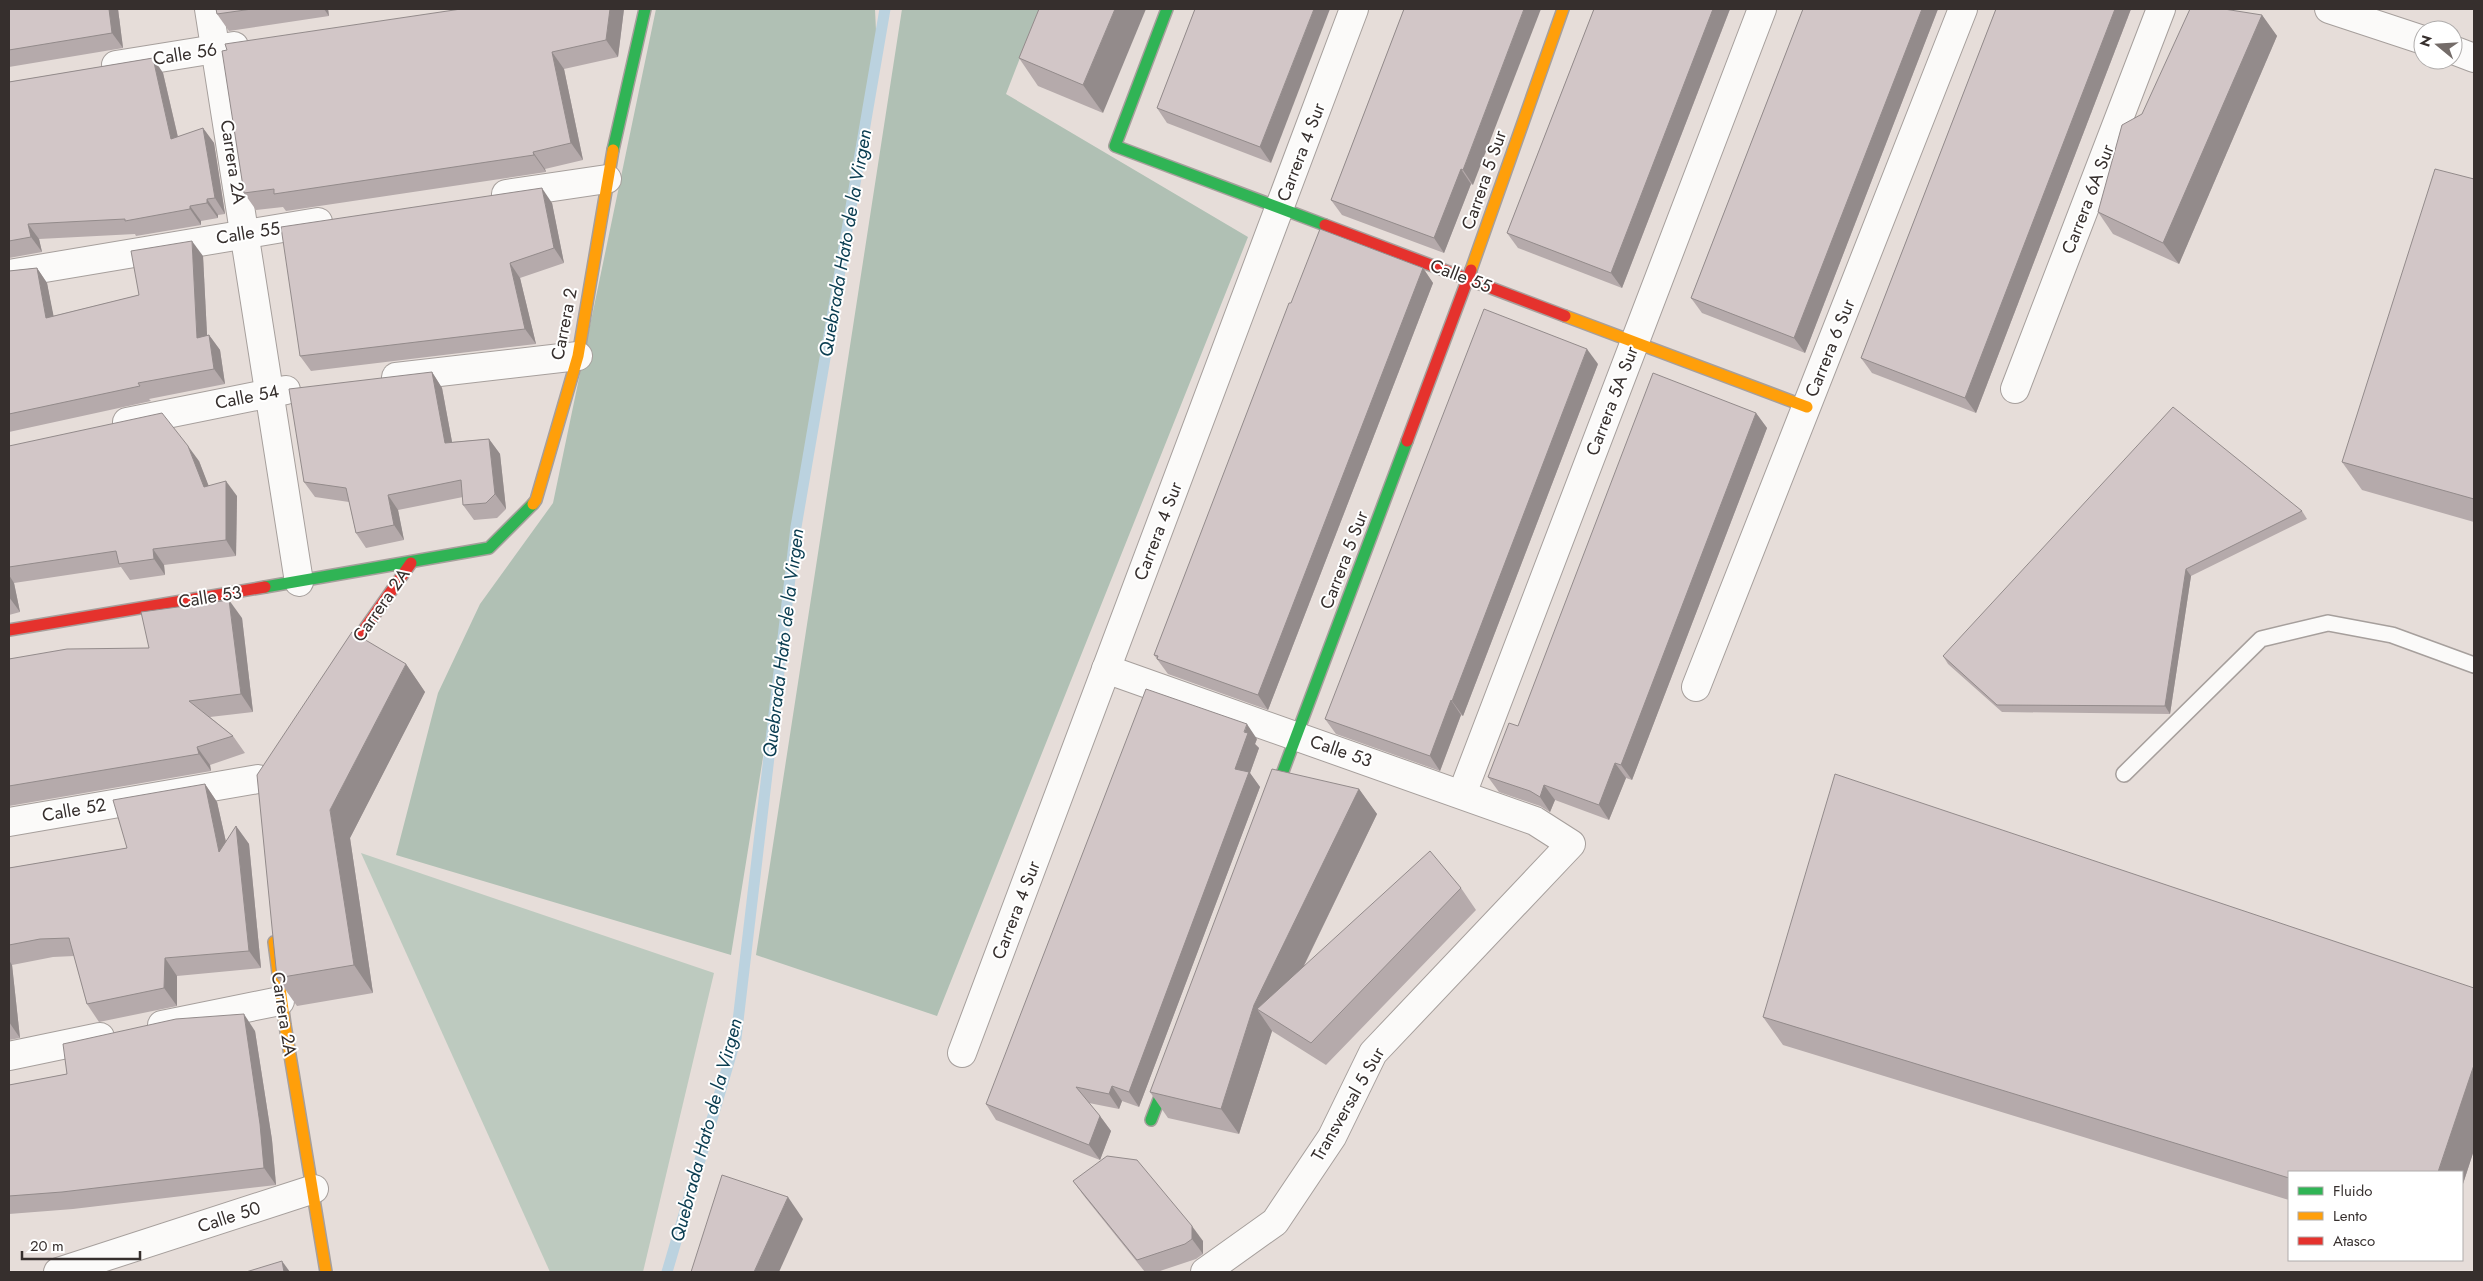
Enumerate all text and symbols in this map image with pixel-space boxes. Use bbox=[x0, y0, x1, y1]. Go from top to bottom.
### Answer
north arrow bbox=[2413, 20, 2463, 70]
text: N bbox=[2414, 33, 2437, 49]
street label: Calle 56 bbox=[151, 36, 219, 72]
street label: Carrera 4 Sur bbox=[1270, 98, 1332, 205]
street label: Carrera 2A bbox=[214, 118, 252, 206]
street label: Carrera 5 Sur bbox=[1455, 126, 1513, 233]
water label: Quebrada Hato de la Virgen bbox=[812, 127, 878, 359]
street label: Carrera 6A Sur bbox=[2055, 140, 2121, 258]
street label: Calle 55 bbox=[214, 215, 282, 251]
street label: Calle 55 bbox=[1426, 252, 1496, 300]
street label: Carrera 2 bbox=[544, 286, 584, 362]
street label: Carrera 6 Sur bbox=[1798, 294, 1862, 401]
street label: Carrera 5A Sur bbox=[1579, 342, 1645, 460]
street label: Calle 54 bbox=[213, 378, 281, 416]
street label: Carrera 4 Sur bbox=[1127, 477, 1189, 584]
street label: Carrera 5 Sur bbox=[1313, 506, 1375, 613]
water label: Quebrada Hato de la Virgen bbox=[756, 527, 810, 759]
street label: Carrera 2A bbox=[346, 563, 416, 647]
street label: Calle 53 bbox=[176, 579, 244, 615]
street label: Calle 53 bbox=[1307, 728, 1376, 774]
street label: Calle 52 bbox=[40, 792, 108, 828]
street label: Carrera 4 Sur bbox=[985, 856, 1047, 963]
street label: Carrera 2A bbox=[265, 970, 303, 1058]
water label: Quebrada Hato de la Virgen bbox=[663, 1015, 749, 1245]
street label: Transversal 5 Sur bbox=[1305, 1041, 1392, 1166]
legend bbox=[2288, 1171, 2463, 1261]
text: Fluido bbox=[2333, 1180, 2372, 1202]
street label: Calle 50 bbox=[194, 1195, 264, 1239]
text: Lento bbox=[2333, 1205, 2367, 1227]
scale bar bbox=[22, 1228, 140, 1260]
text: Atasco bbox=[2333, 1230, 2375, 1252]
text: 20 m bbox=[30, 1235, 64, 1257]

